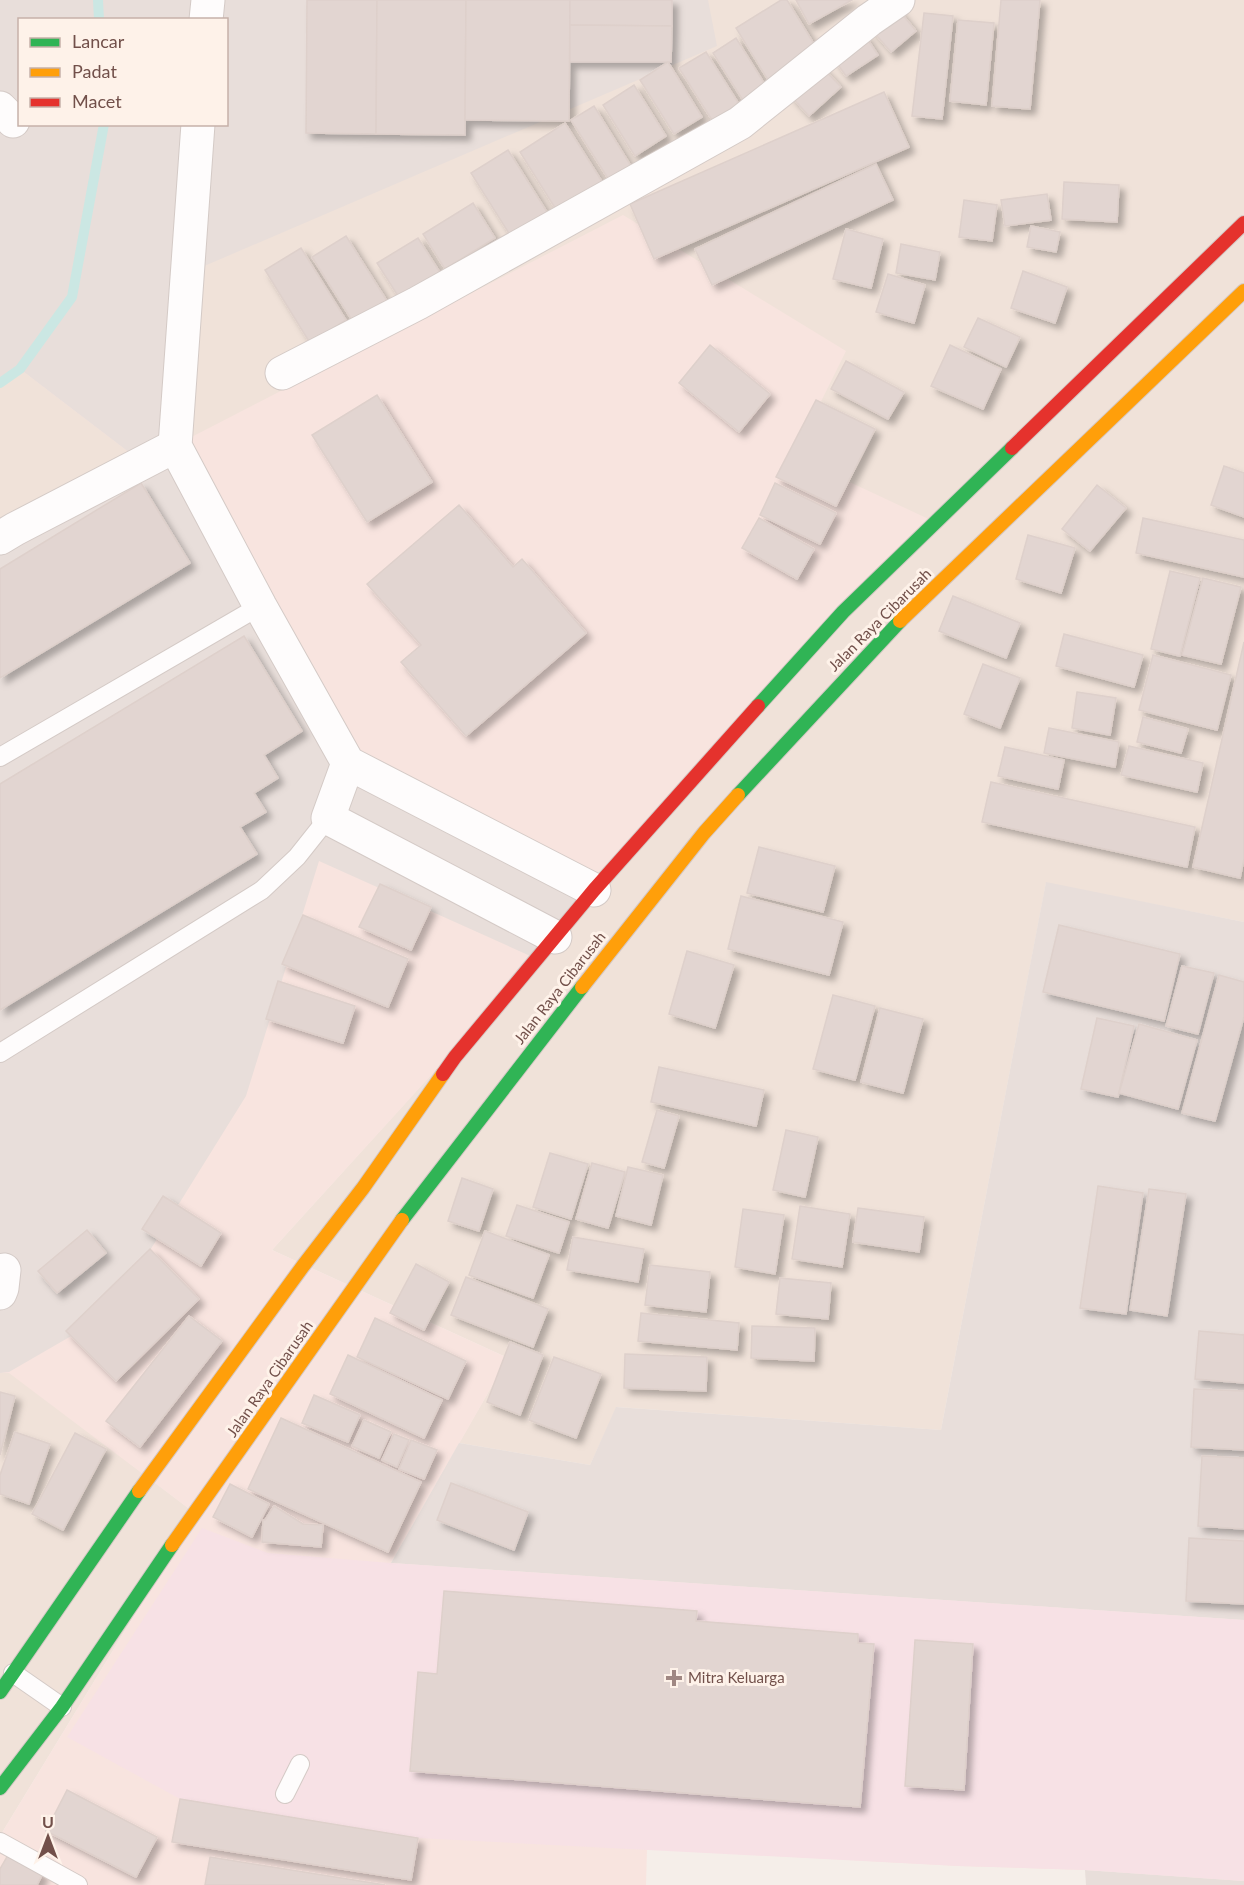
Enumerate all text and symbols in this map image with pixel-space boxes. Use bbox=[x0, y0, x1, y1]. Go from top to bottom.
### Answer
legend bbox=[18, 18, 228, 126]
text: Lancar bbox=[72, 30, 125, 52]
text: Padat bbox=[72, 60, 117, 82]
text: Macet bbox=[72, 90, 122, 112]
street label: Jalan Raya Cibarusah bbox=[824, 564, 934, 674]
street label: Jalan Raya Cibarusah bbox=[510, 928, 609, 1047]
street label: Jalan Raya Cibarusah bbox=[222, 1317, 316, 1440]
place label: Mitra Keluarga bbox=[688, 1668, 785, 1686]
marker: Mitra Keluarga bbox=[665, 1669, 683, 1687]
north arrow bbox=[18, 1807, 78, 1867]
text: U bbox=[42, 1812, 54, 1831]

